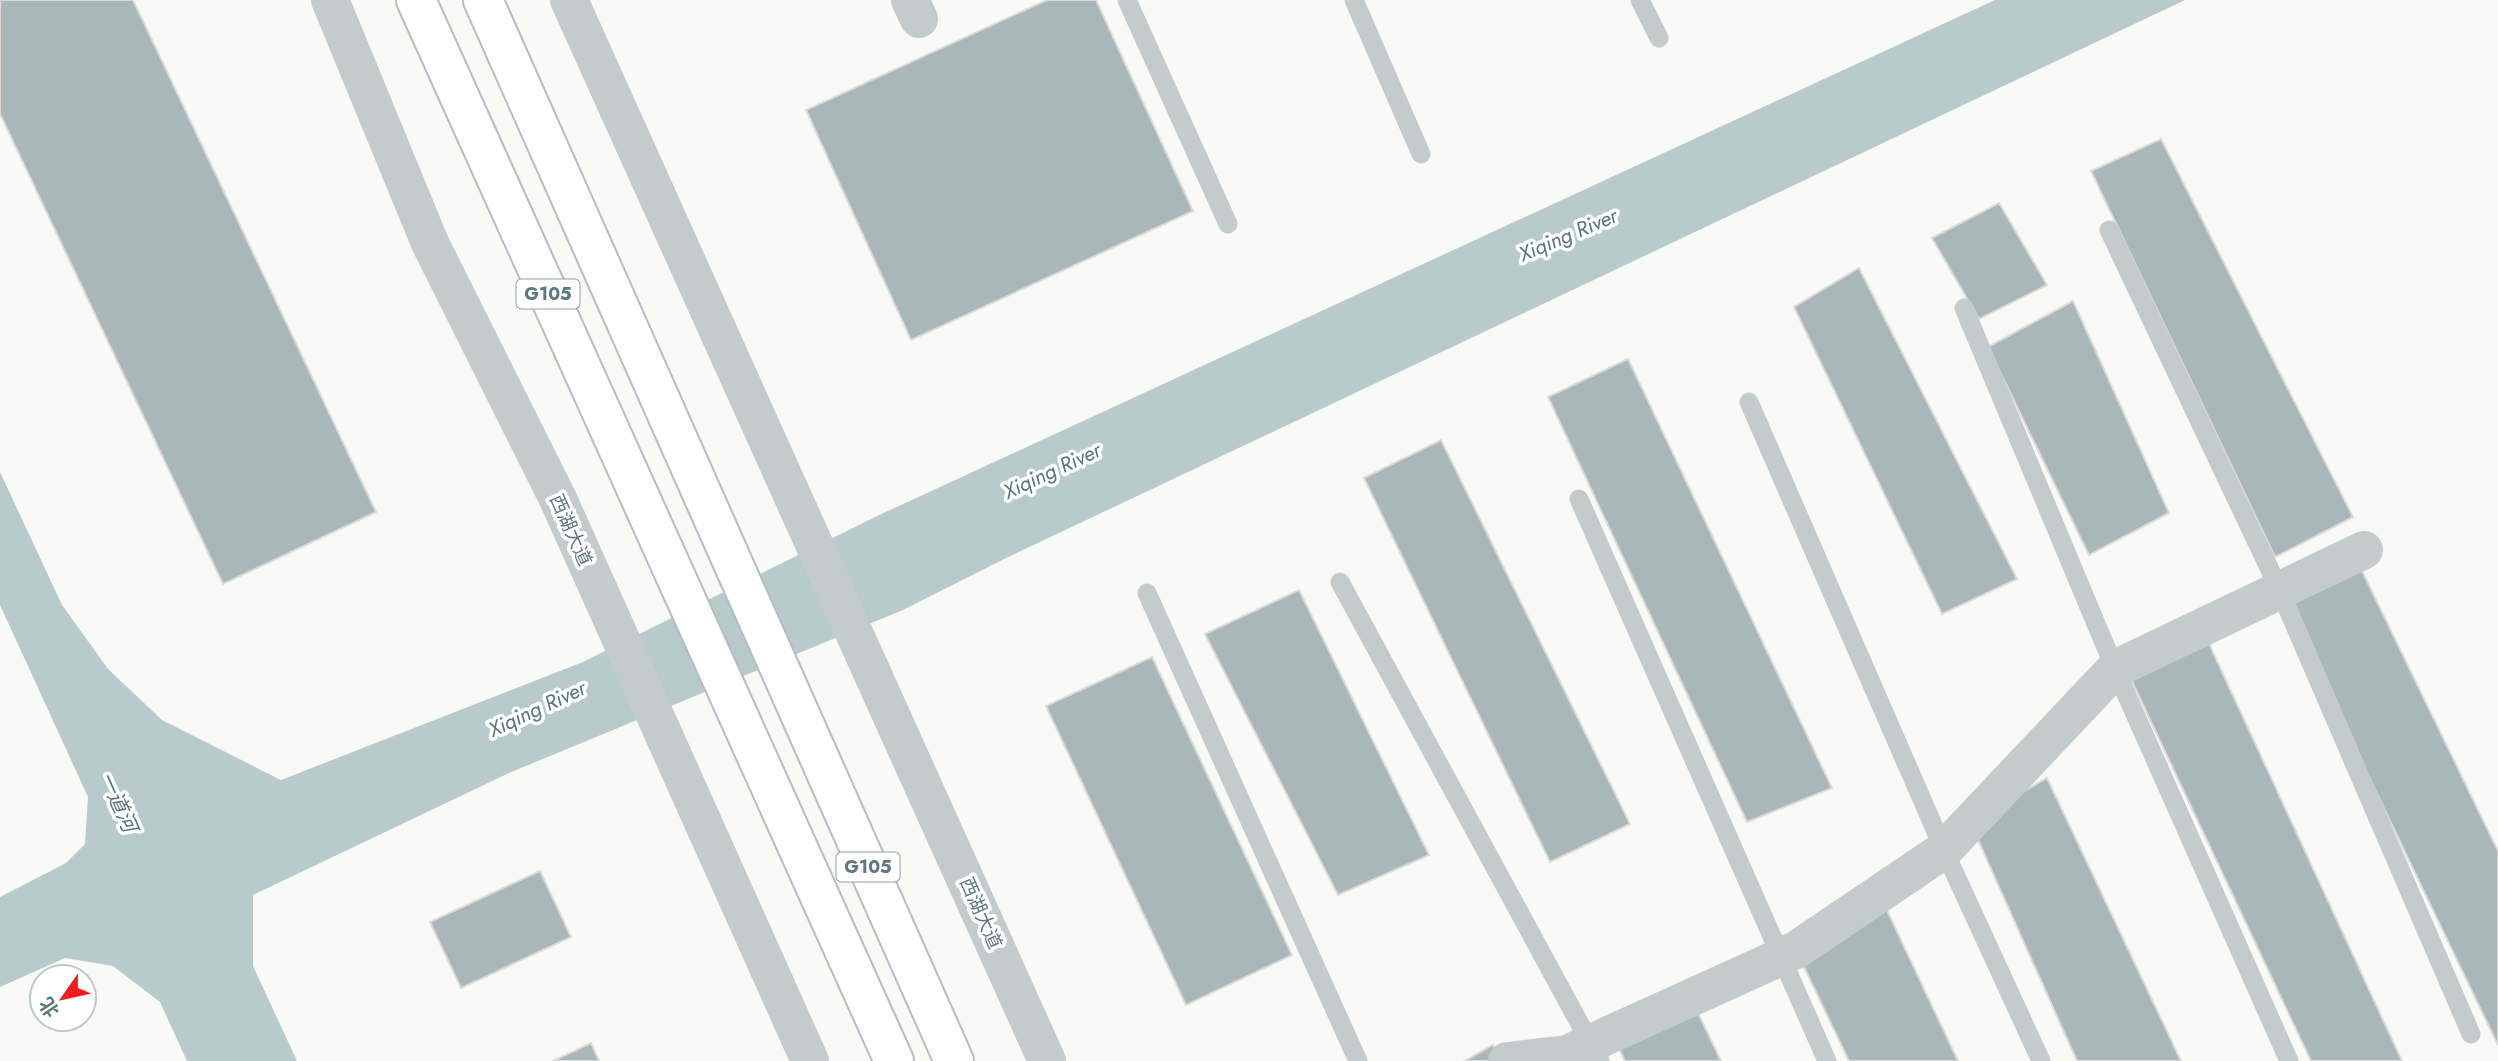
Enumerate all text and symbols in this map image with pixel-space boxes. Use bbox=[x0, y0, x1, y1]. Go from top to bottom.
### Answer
water label: Xiqing River bbox=[1513, 200, 1623, 270]
road number: G105 bbox=[516, 280, 580, 308]
water label: Xiqing River bbox=[997, 435, 1107, 507]
street label: 西湖大道 bbox=[543, 490, 599, 570]
water label: Xiqing River bbox=[482, 673, 592, 745]
water label: 一道河 bbox=[91, 767, 146, 841]
road number: G105 bbox=[836, 852, 900, 882]
street label: 西湖大道 bbox=[953, 873, 1009, 953]
north arrow bbox=[28, 963, 98, 1033]
text: 北 bbox=[33, 992, 66, 1023]

